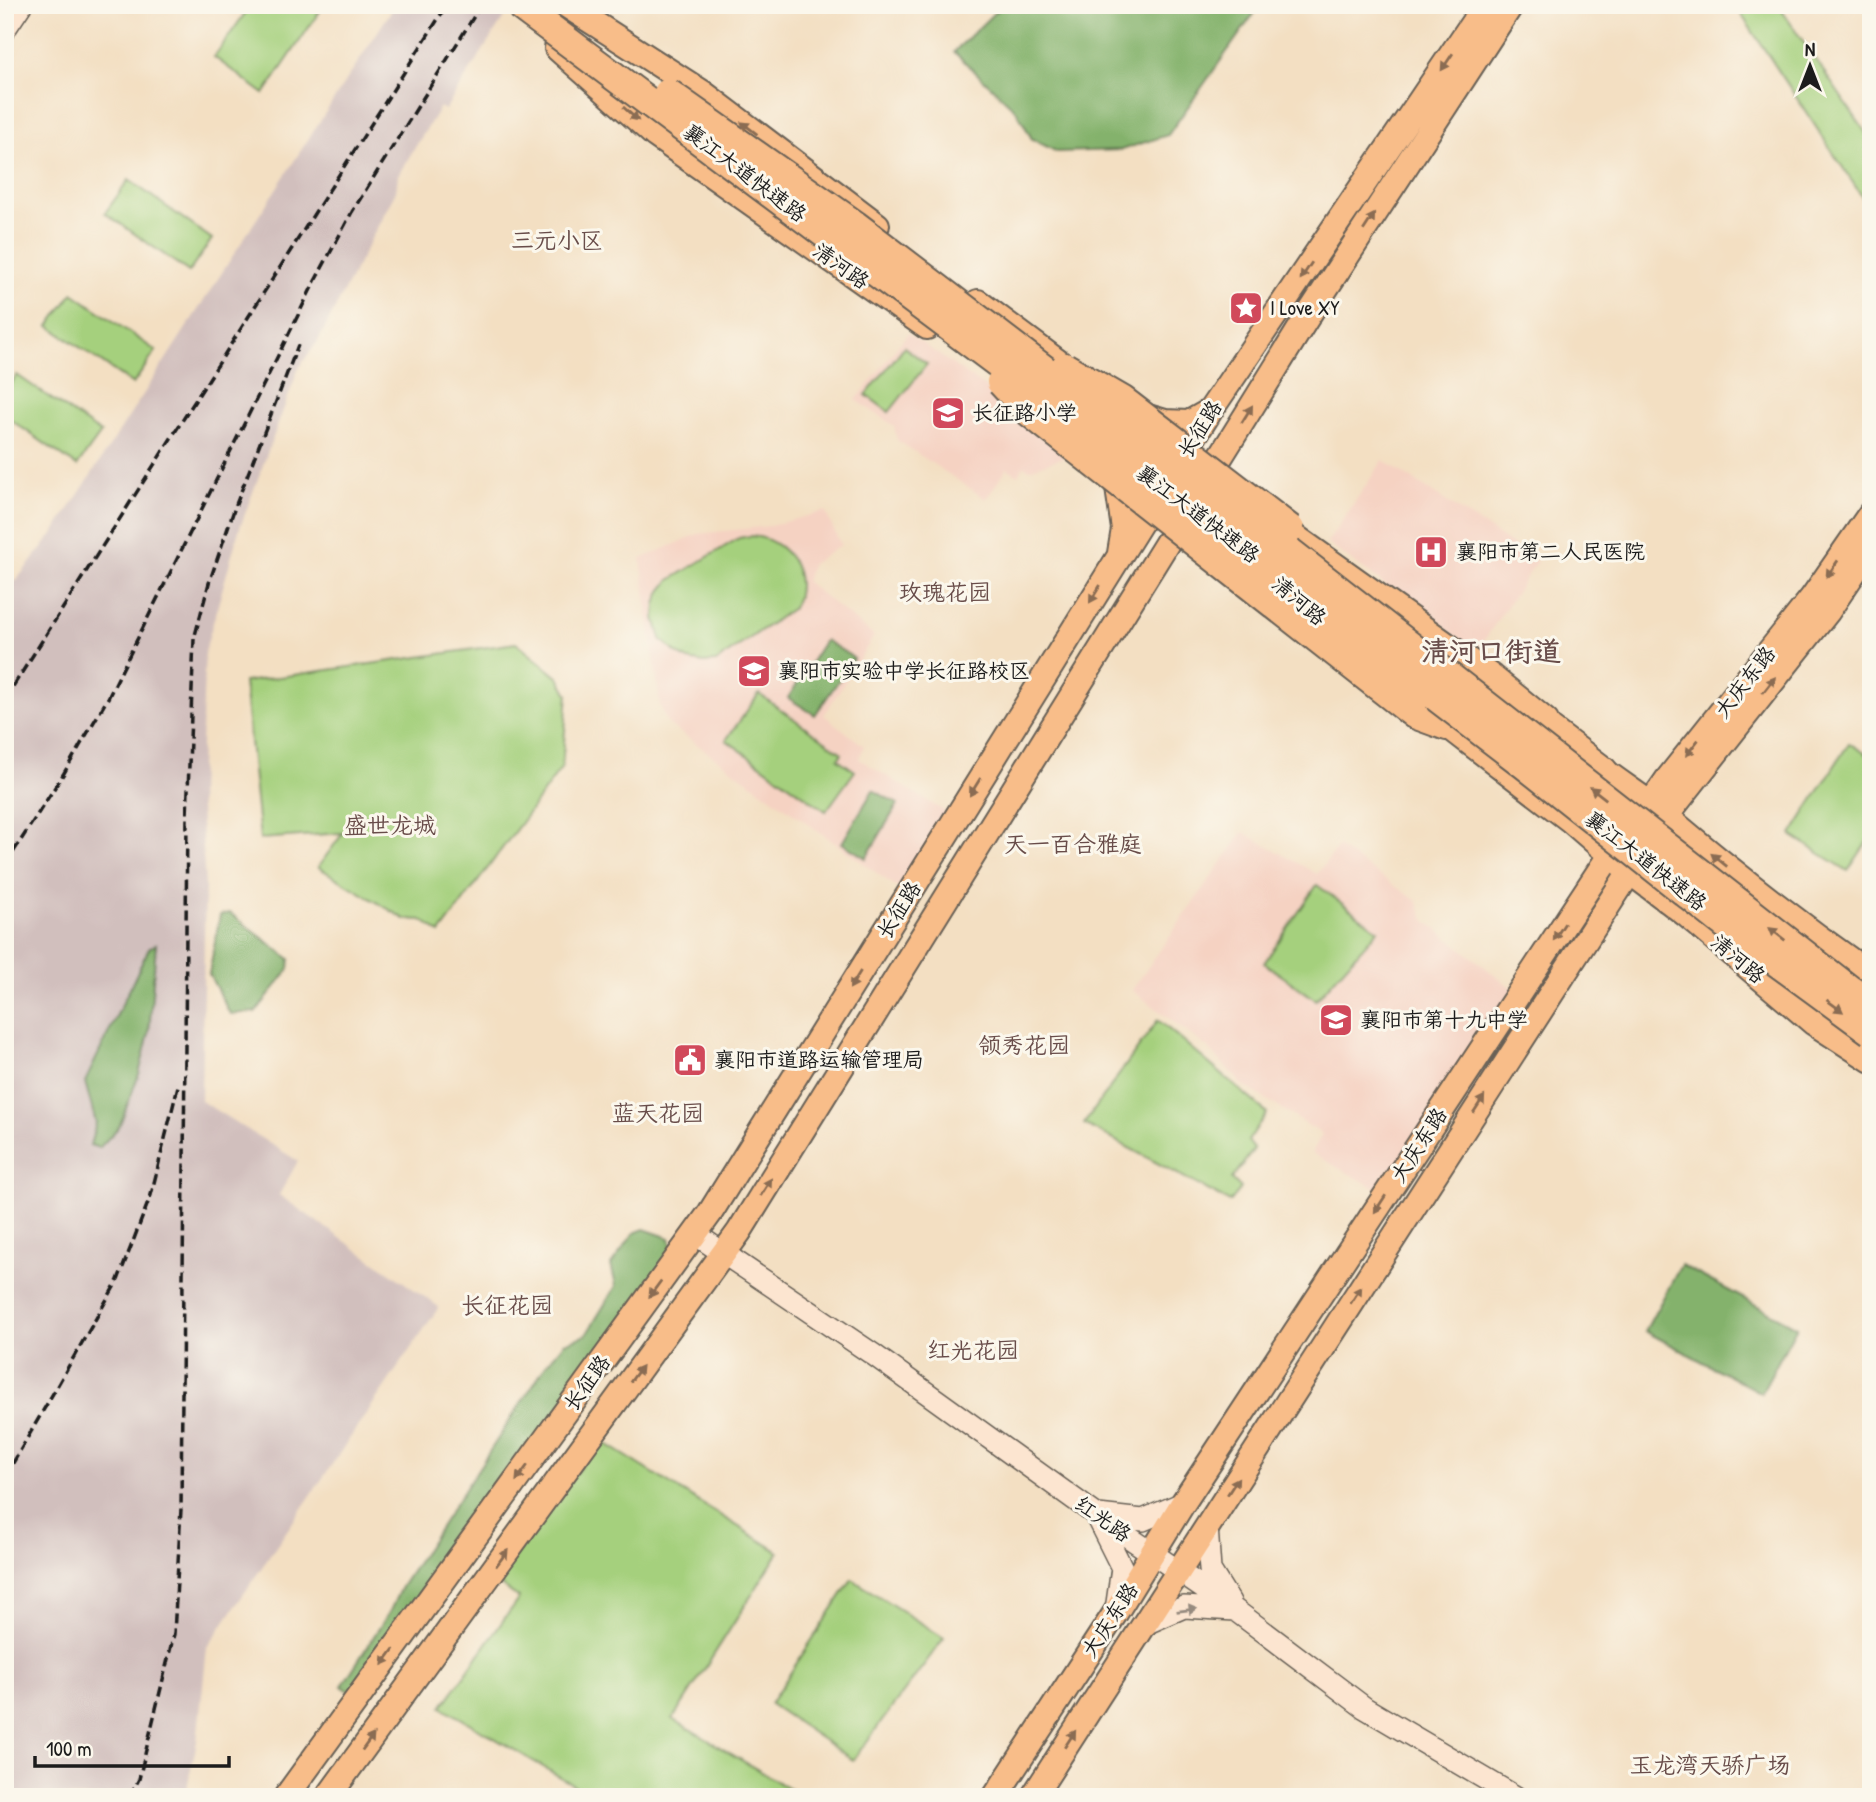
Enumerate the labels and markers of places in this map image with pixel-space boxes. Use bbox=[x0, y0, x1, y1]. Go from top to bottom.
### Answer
place icon: I Love XY bbox=[1227, 289, 1265, 327]
place label: I Love XY bbox=[1270, 293, 1340, 322]
school or university icon: 长征路小学 bbox=[929, 394, 967, 432]
place label: 长征路小学 bbox=[972, 398, 1077, 427]
hospital icon: 襄阳市第二人民医院 bbox=[1412, 533, 1450, 571]
place label: 襄阳市第二人民医院 bbox=[1456, 537, 1645, 566]
school or university icon: 襄阳市实验中学长征路校区 bbox=[735, 652, 773, 690]
place label: 襄阳市实验中学长征路校区 bbox=[778, 656, 1030, 685]
school or university icon: 襄阳市第十九中学 bbox=[1317, 1001, 1355, 1039]
place label: 襄阳市第十九中学 bbox=[1360, 1005, 1528, 1034]
public building icon: 襄阳市道路运输管理局 bbox=[671, 1041, 709, 1079]
place label: 襄阳市道路运输管理局 bbox=[714, 1045, 924, 1074]

